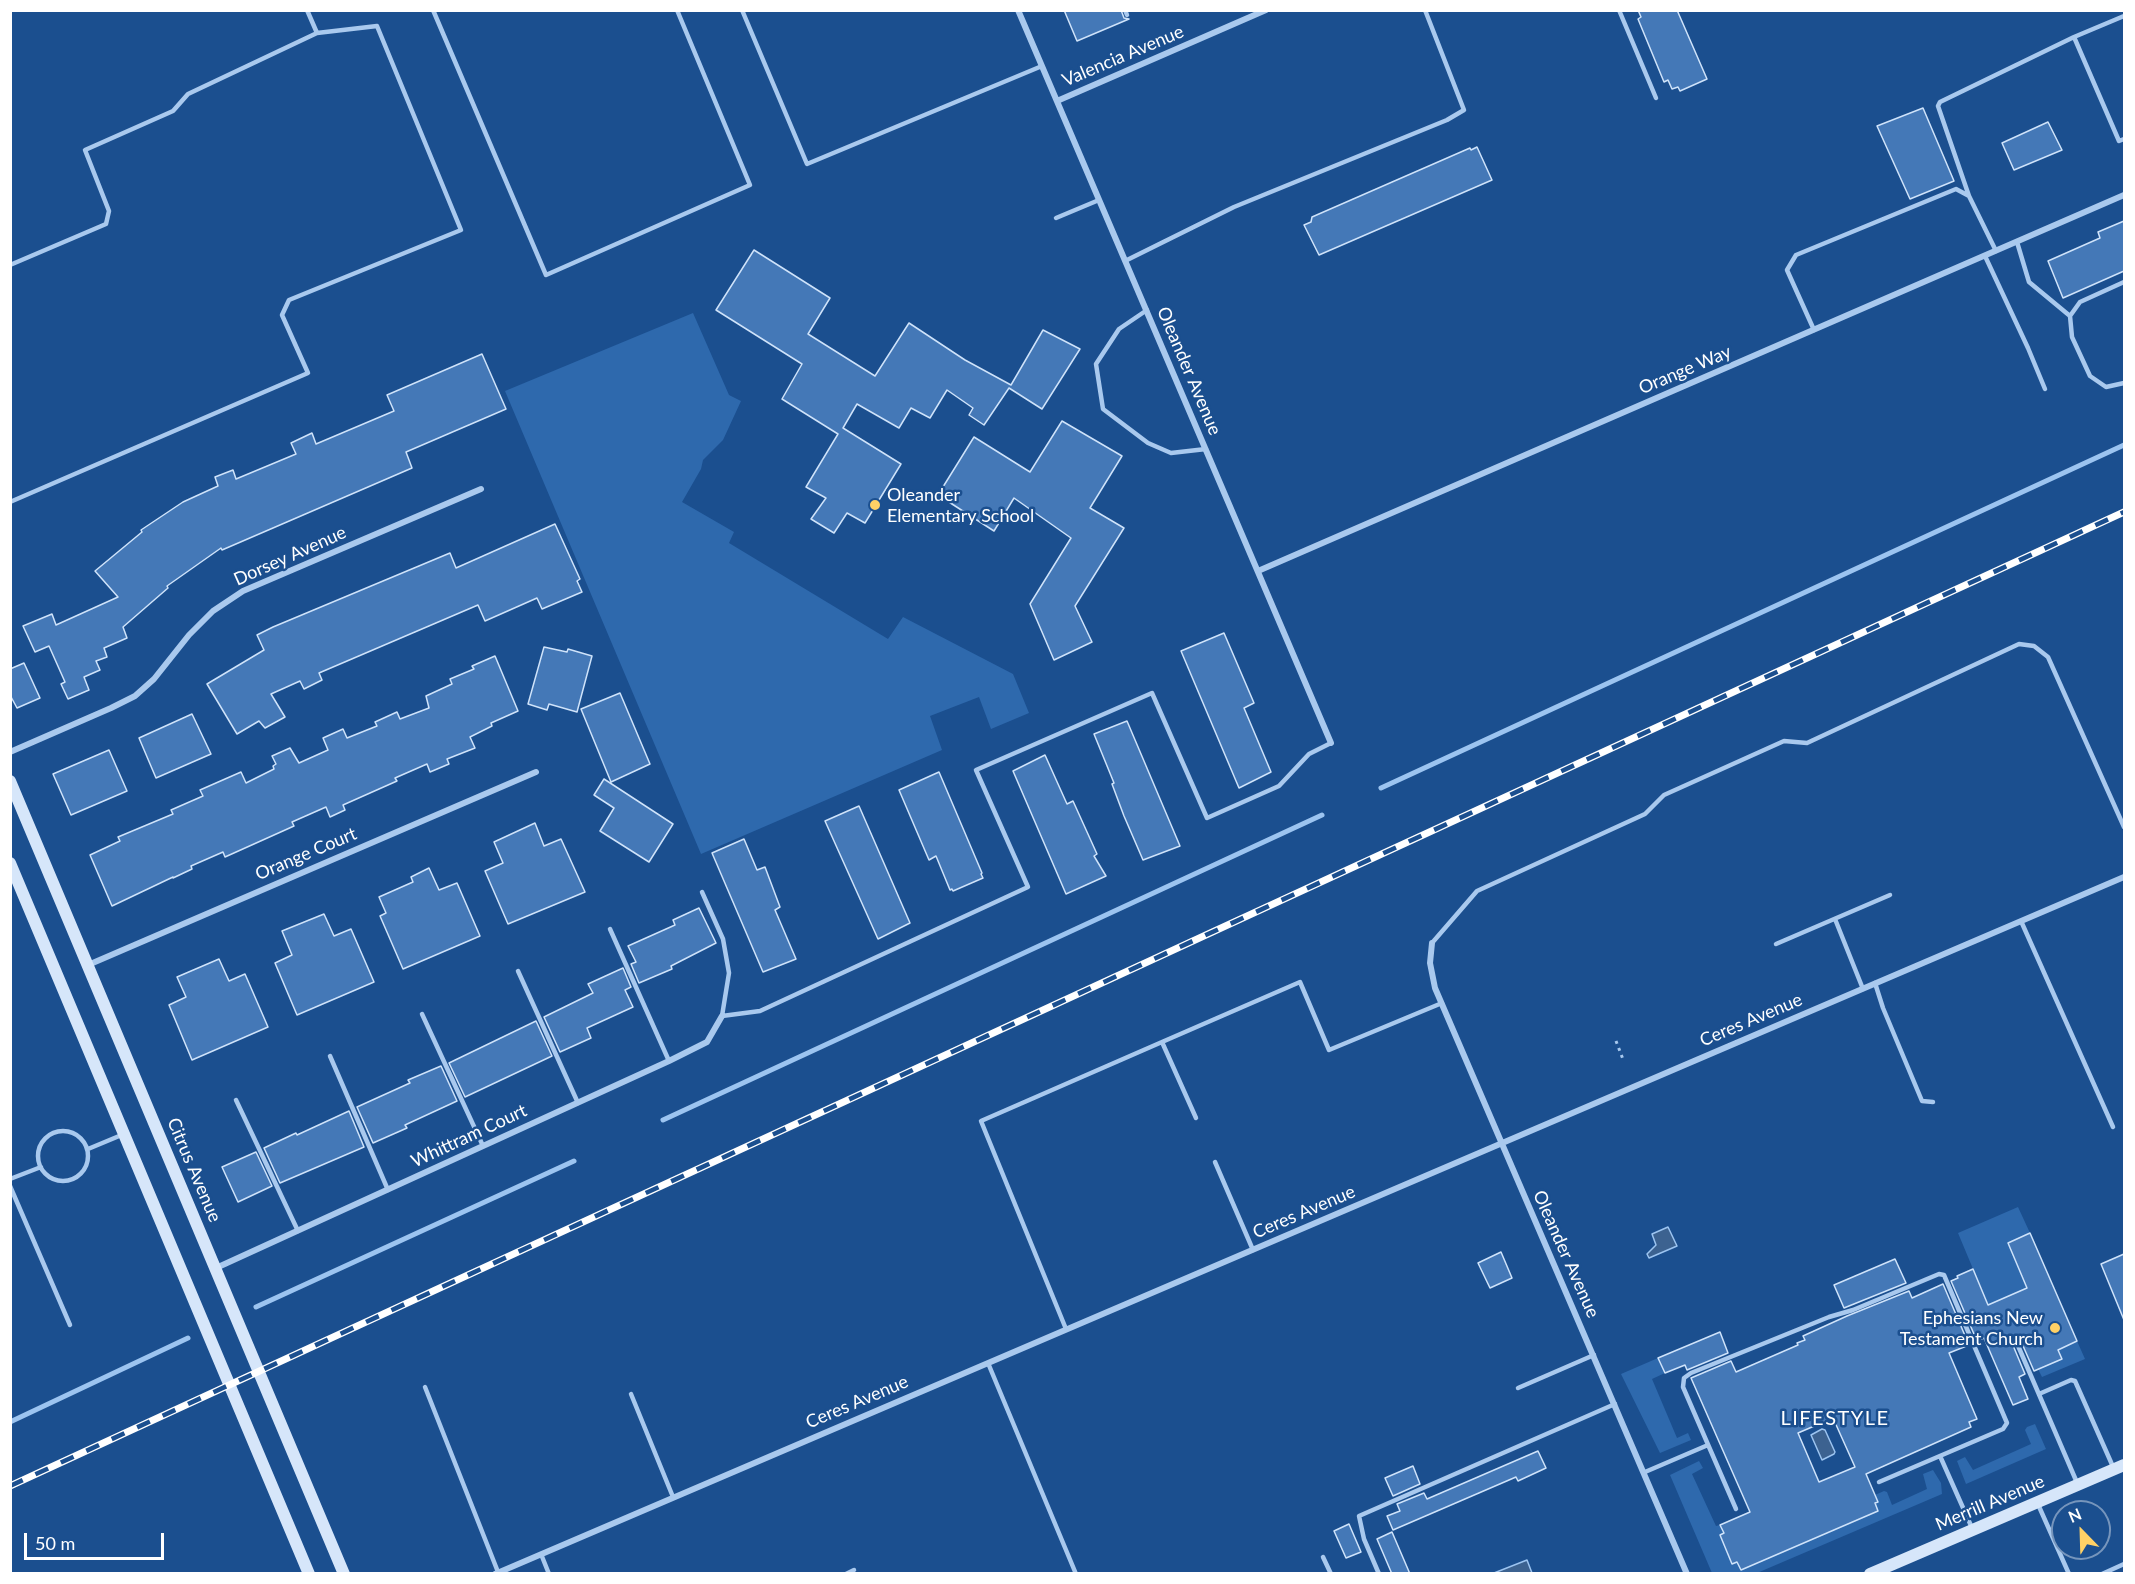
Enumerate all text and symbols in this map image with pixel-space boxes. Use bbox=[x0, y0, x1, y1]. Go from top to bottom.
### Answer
street label: Valencia Avenue bbox=[1059, 21, 1187, 91]
street label: Oleander Avenue bbox=[1152, 304, 1226, 438]
street label: Orange Way bbox=[1635, 341, 1735, 399]
place label: Oleander Elementary School bbox=[887, 484, 1034, 526]
marker: Oleander Elementary School bbox=[868, 498, 882, 512]
street label: Dorsey Avenue bbox=[230, 522, 350, 590]
street label: Orange Court bbox=[252, 823, 360, 885]
street label: Ceres Avenue bbox=[1697, 989, 1805, 1051]
street label: Whittram Court bbox=[408, 1100, 530, 1172]
street label: Citrus Avenue bbox=[162, 1115, 226, 1225]
street label: Ceres Avenue bbox=[1250, 1181, 1358, 1243]
street label: Oleander Avenue bbox=[1528, 1187, 1604, 1321]
place label: Ephesians New Testament Church bbox=[1900, 1307, 2043, 1350]
marker: Ephesians New Testament Church bbox=[2048, 1321, 2062, 1335]
street label: Ceres Avenue bbox=[803, 1371, 911, 1433]
district label: LIFESTYLE bbox=[1780, 1407, 1890, 1431]
street label: Merrill Avenue bbox=[1932, 1470, 2048, 1536]
north arrow bbox=[2051, 1500, 2111, 1560]
text: N bbox=[2065, 1504, 2084, 1526]
scale bar bbox=[27, 1521, 166, 1559]
text: 50 m bbox=[35, 1532, 75, 1554]

